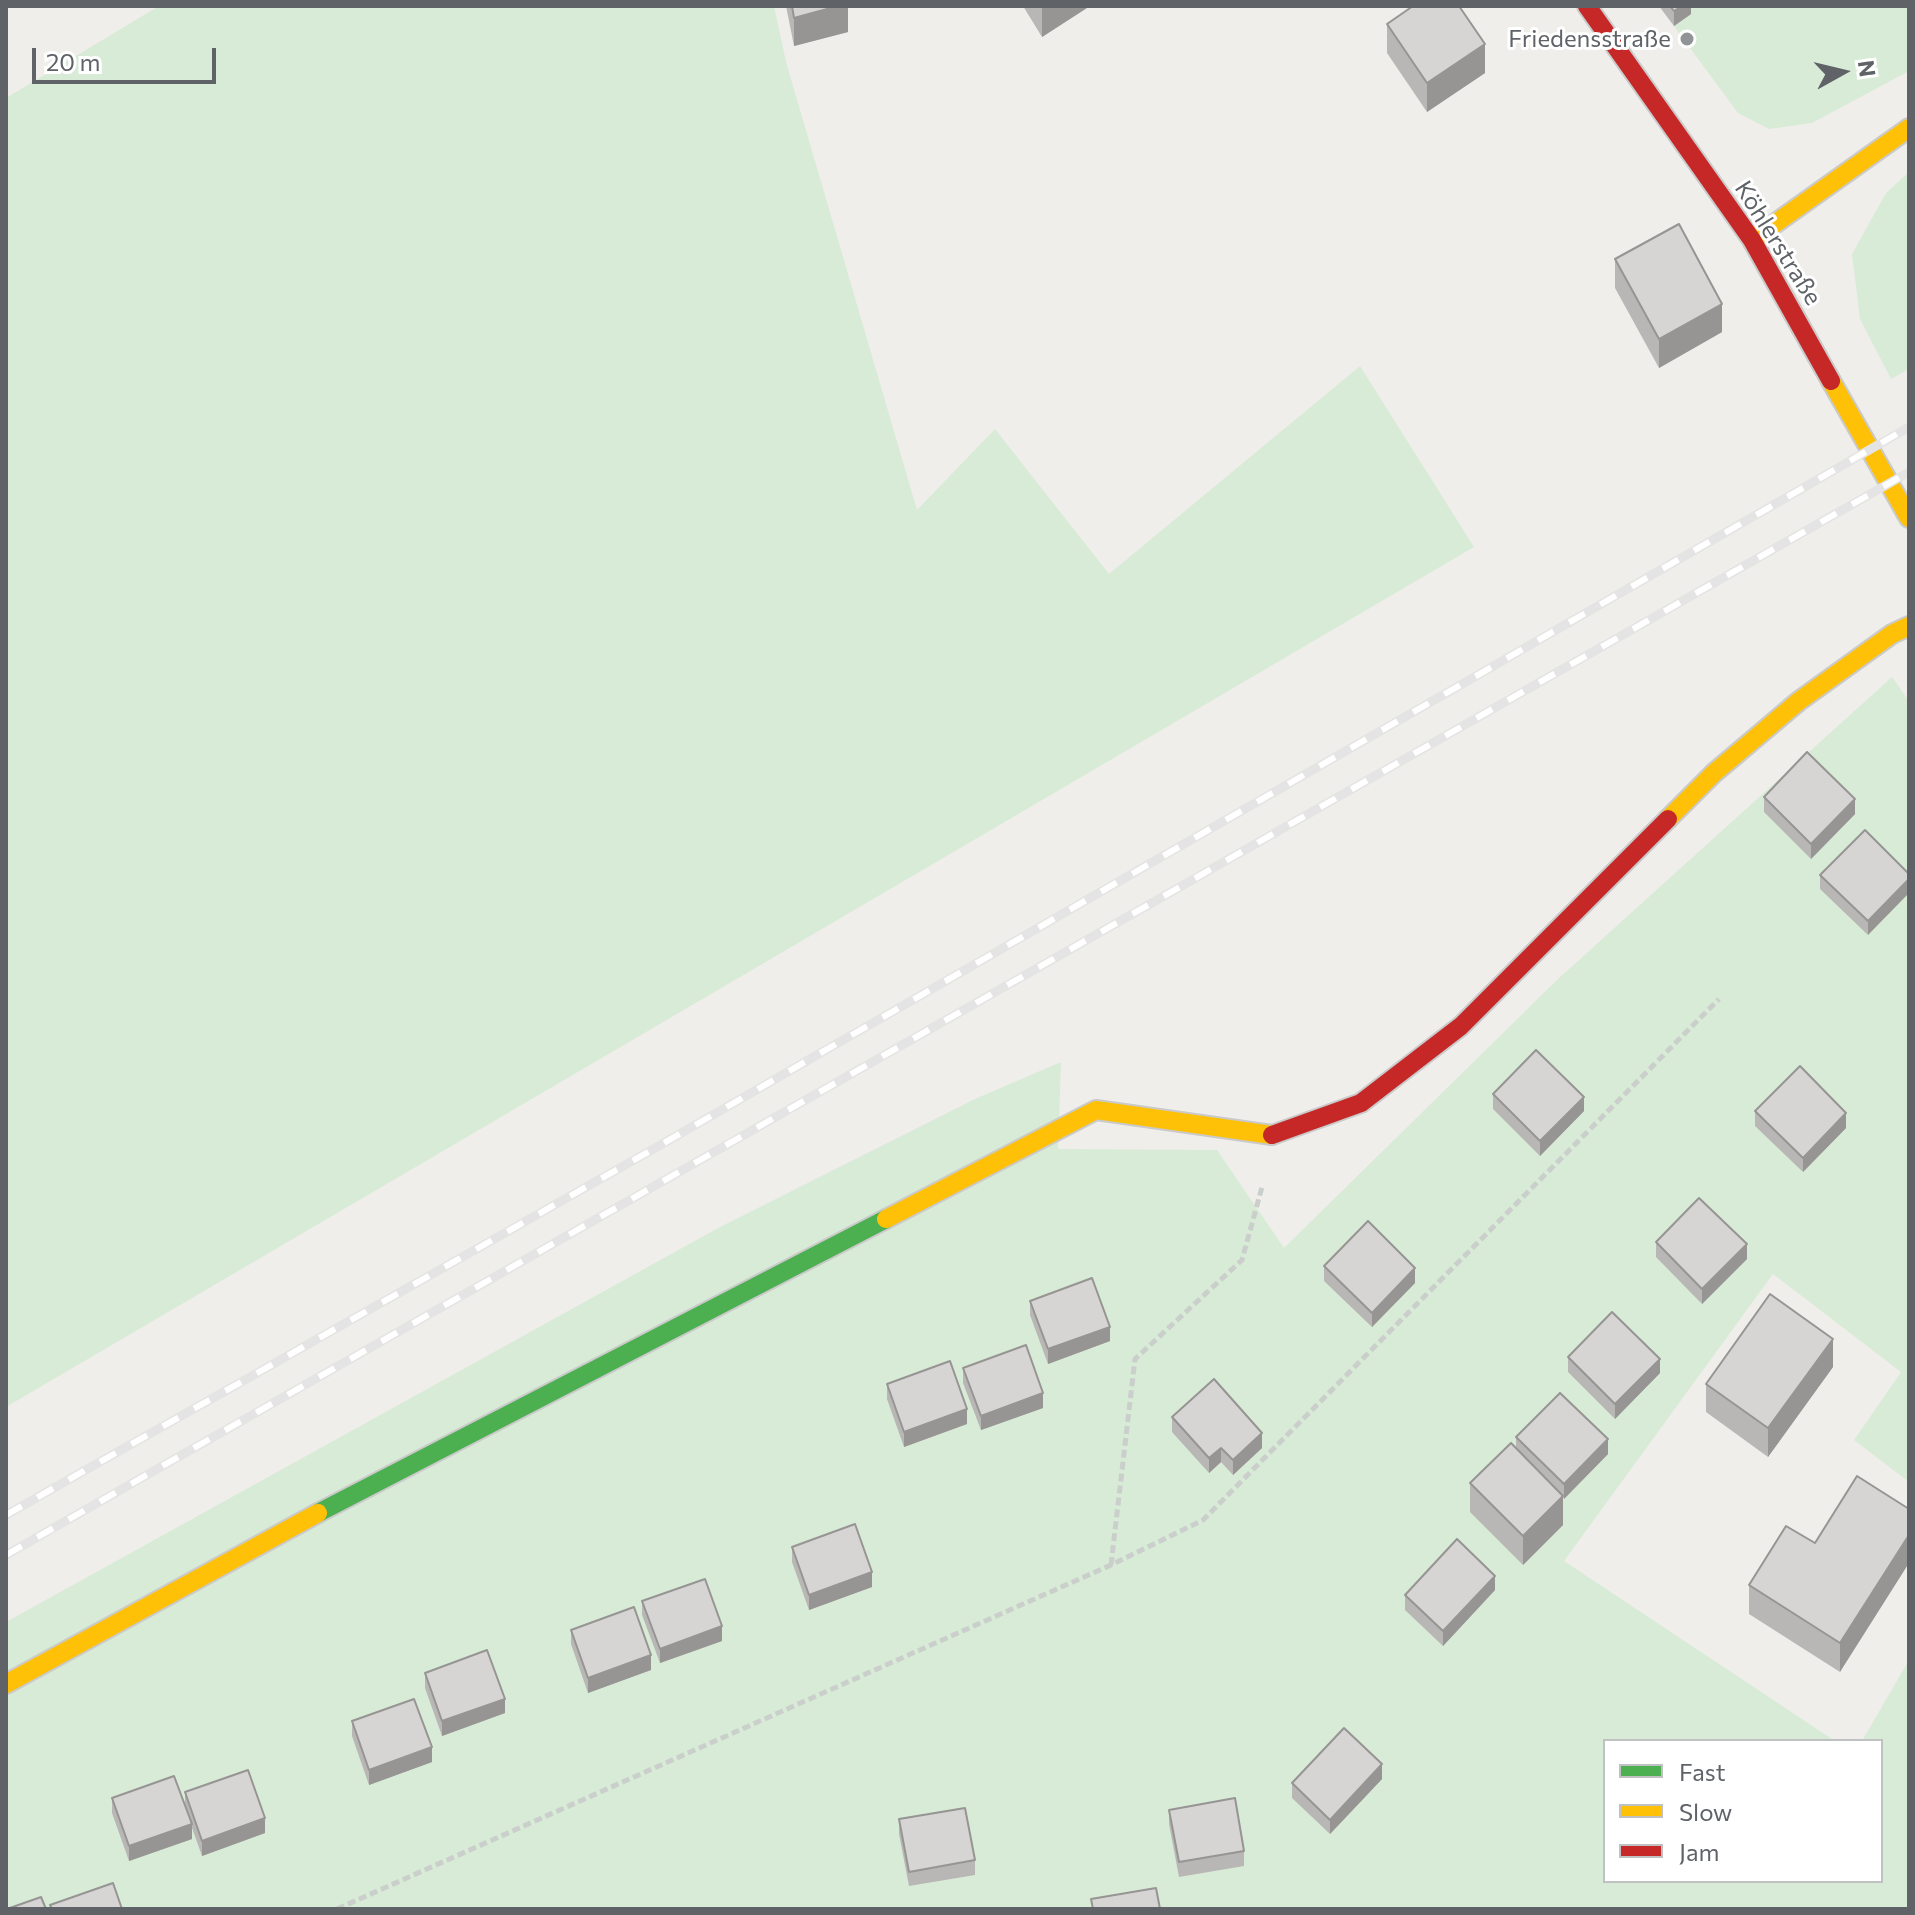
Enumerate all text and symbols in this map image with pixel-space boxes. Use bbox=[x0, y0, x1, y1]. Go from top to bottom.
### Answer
place label: Friedensstraße bbox=[1508, 25, 1671, 53]
marker: Friedensstraße bbox=[1678, 30, 1696, 48]
scale bar bbox=[36, 32, 220, 82]
north arrow bbox=[1803, 32, 1883, 112]
text: 20 m bbox=[46, 47, 100, 76]
text: N bbox=[1853, 59, 1882, 79]
street label: Köhlerstraße bbox=[1728, 176, 1828, 310]
legend bbox=[1603, 1739, 1883, 1883]
text: Fast bbox=[1679, 1757, 1726, 1786]
text: Slow bbox=[1679, 1797, 1732, 1826]
text: Jam bbox=[1679, 1837, 1719, 1866]

